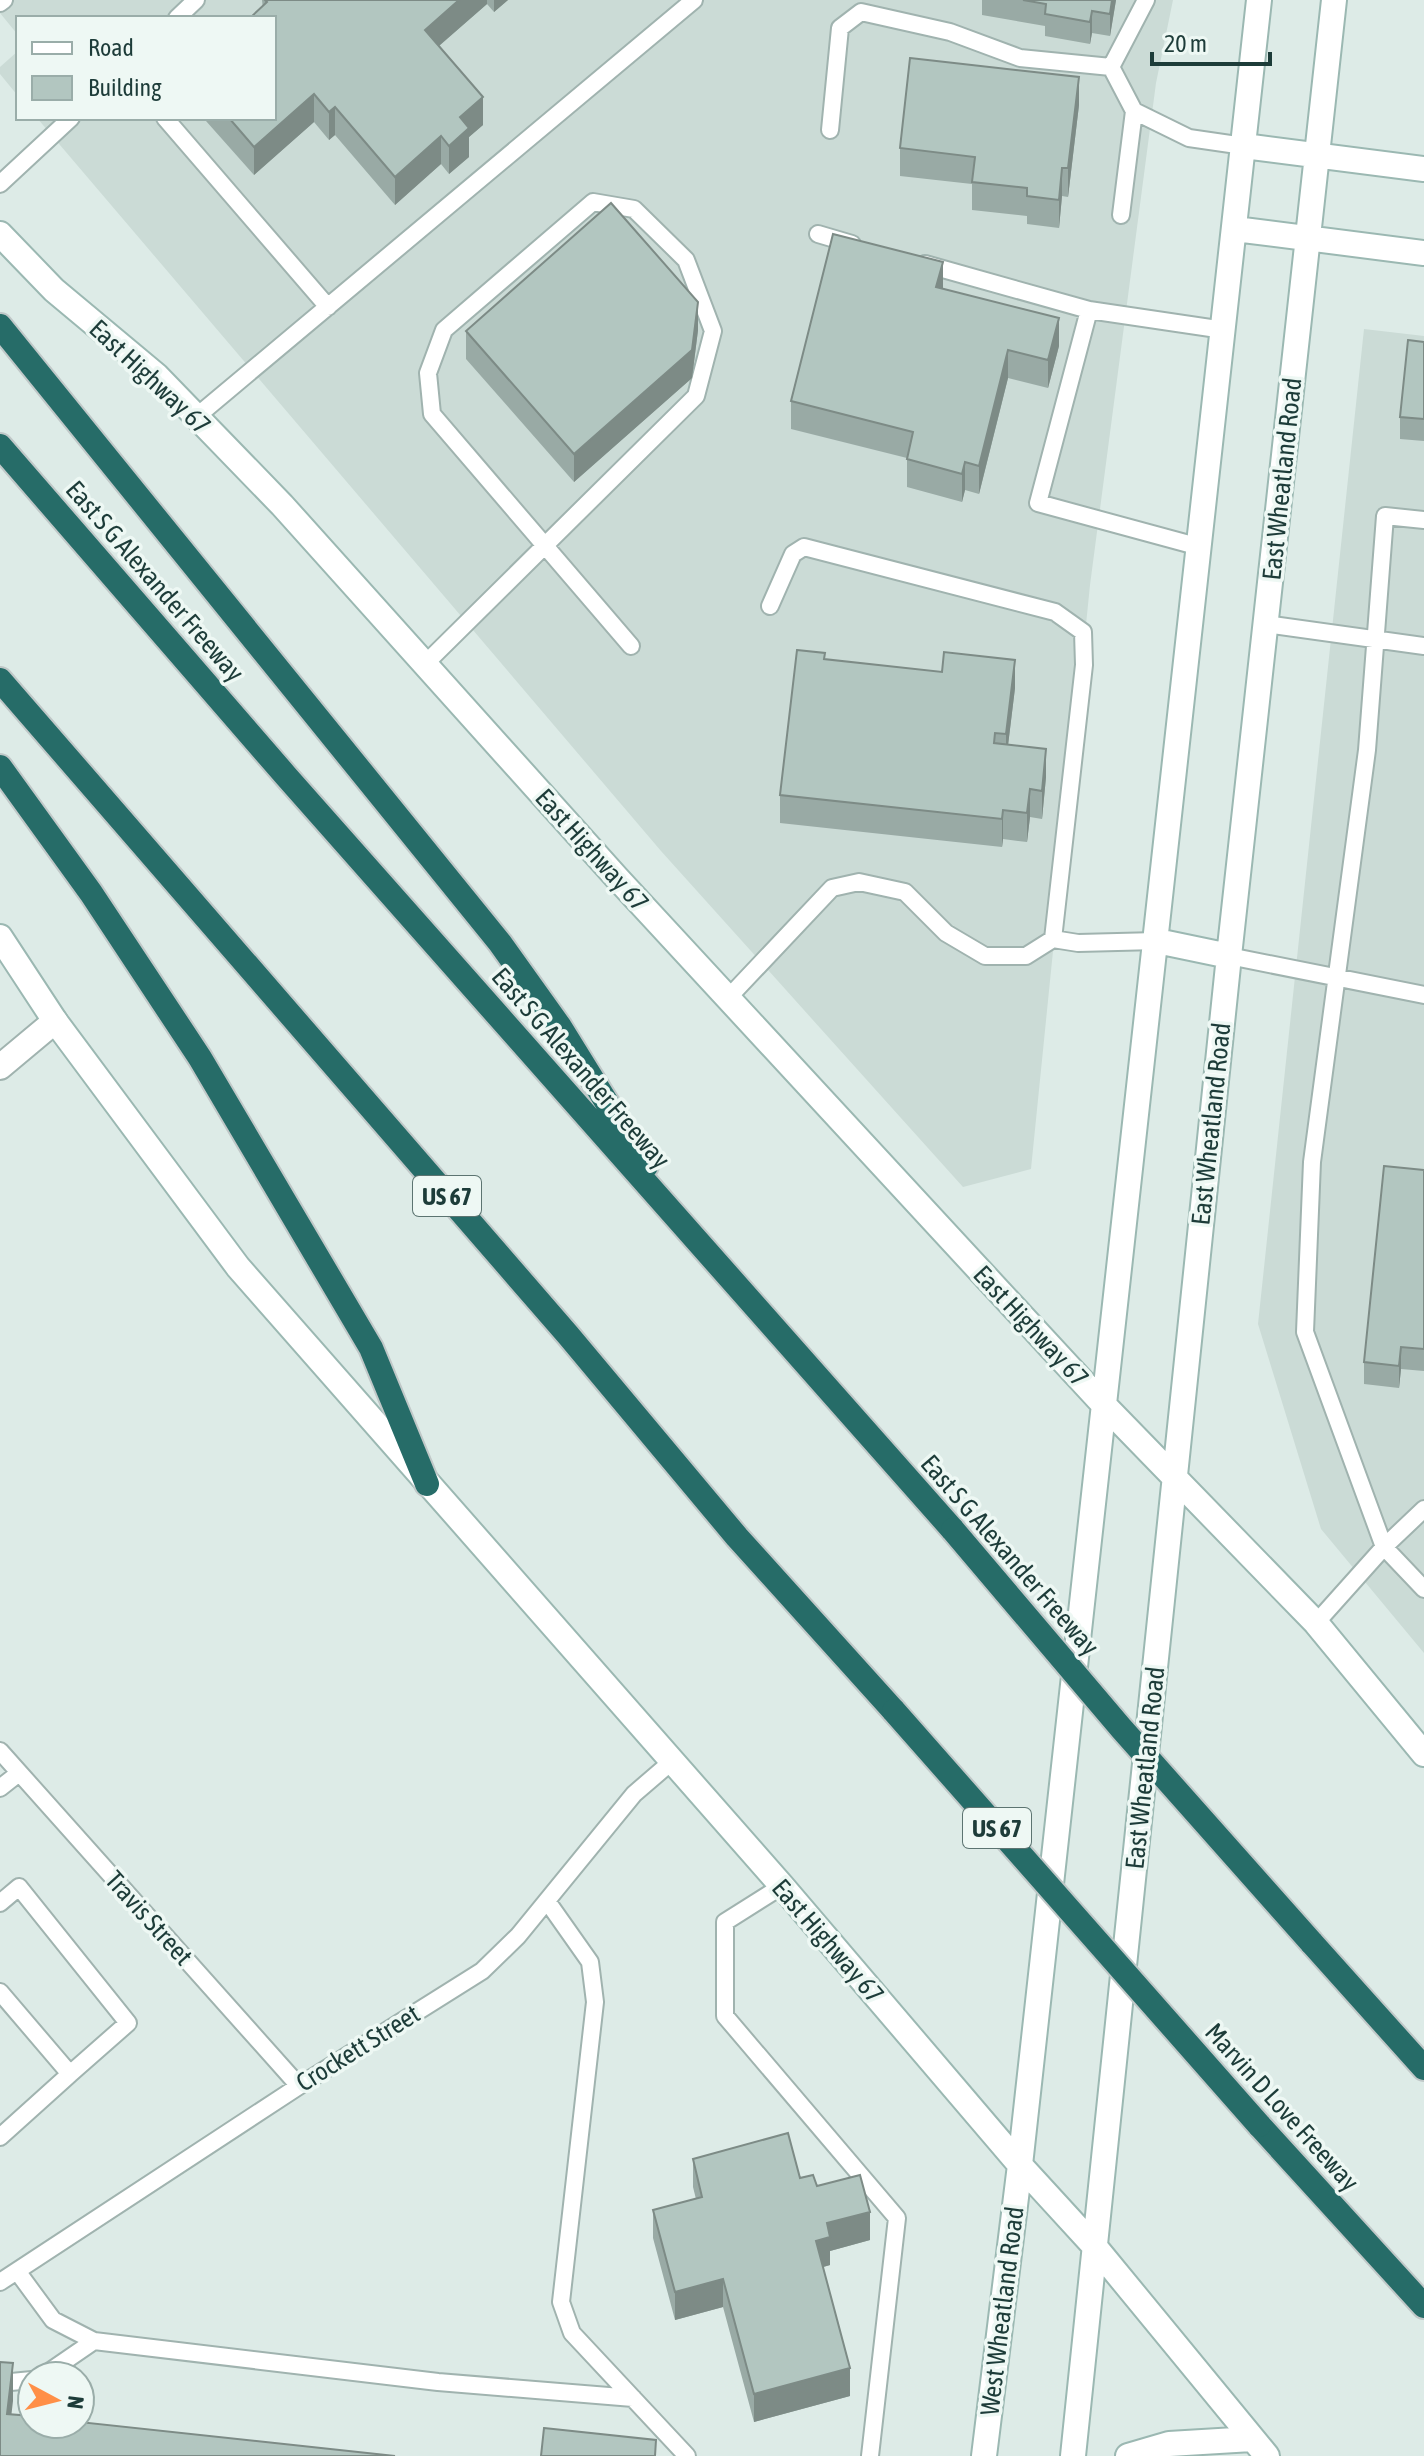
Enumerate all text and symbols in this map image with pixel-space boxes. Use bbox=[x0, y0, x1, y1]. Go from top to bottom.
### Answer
legend bbox=[16, 16, 276, 120]
scale bar bbox=[1152, 16, 1270, 66]
text: 20 m bbox=[1164, 30, 1207, 57]
text: Road bbox=[88, 34, 134, 61]
text: Building bbox=[88, 74, 162, 101]
street label: East Highway 67 bbox=[83, 313, 217, 441]
street label: East Wheatland Road bbox=[1256, 376, 1308, 582]
street label: East S G Alexander Freeway bbox=[60, 475, 250, 688]
street label: East Highway 67 bbox=[529, 783, 655, 917]
street label: East S G Alexander Freeway bbox=[486, 962, 676, 1175]
street label: East Wheatland Road bbox=[1185, 1021, 1237, 1227]
road number: US 67 bbox=[413, 1176, 481, 1216]
street label: East Highway 67 bbox=[967, 1259, 1095, 1393]
street label: East S G Alexander Freeway bbox=[915, 1449, 1105, 1662]
street label: East Wheatland Road bbox=[1119, 1665, 1171, 1871]
road number: US 67 bbox=[963, 1808, 1031, 1848]
street label: Travis Street bbox=[99, 1865, 199, 1971]
street label: East Highway 67 bbox=[766, 1873, 890, 2009]
street label: Crockett Street bbox=[291, 1998, 425, 2098]
street label: Marvin D Love Freeway bbox=[1199, 2017, 1365, 2197]
street label: West Wheatland Road bbox=[974, 2205, 1030, 2417]
north arrow bbox=[16, 2360, 96, 2440]
text: N bbox=[62, 2394, 90, 2410]

